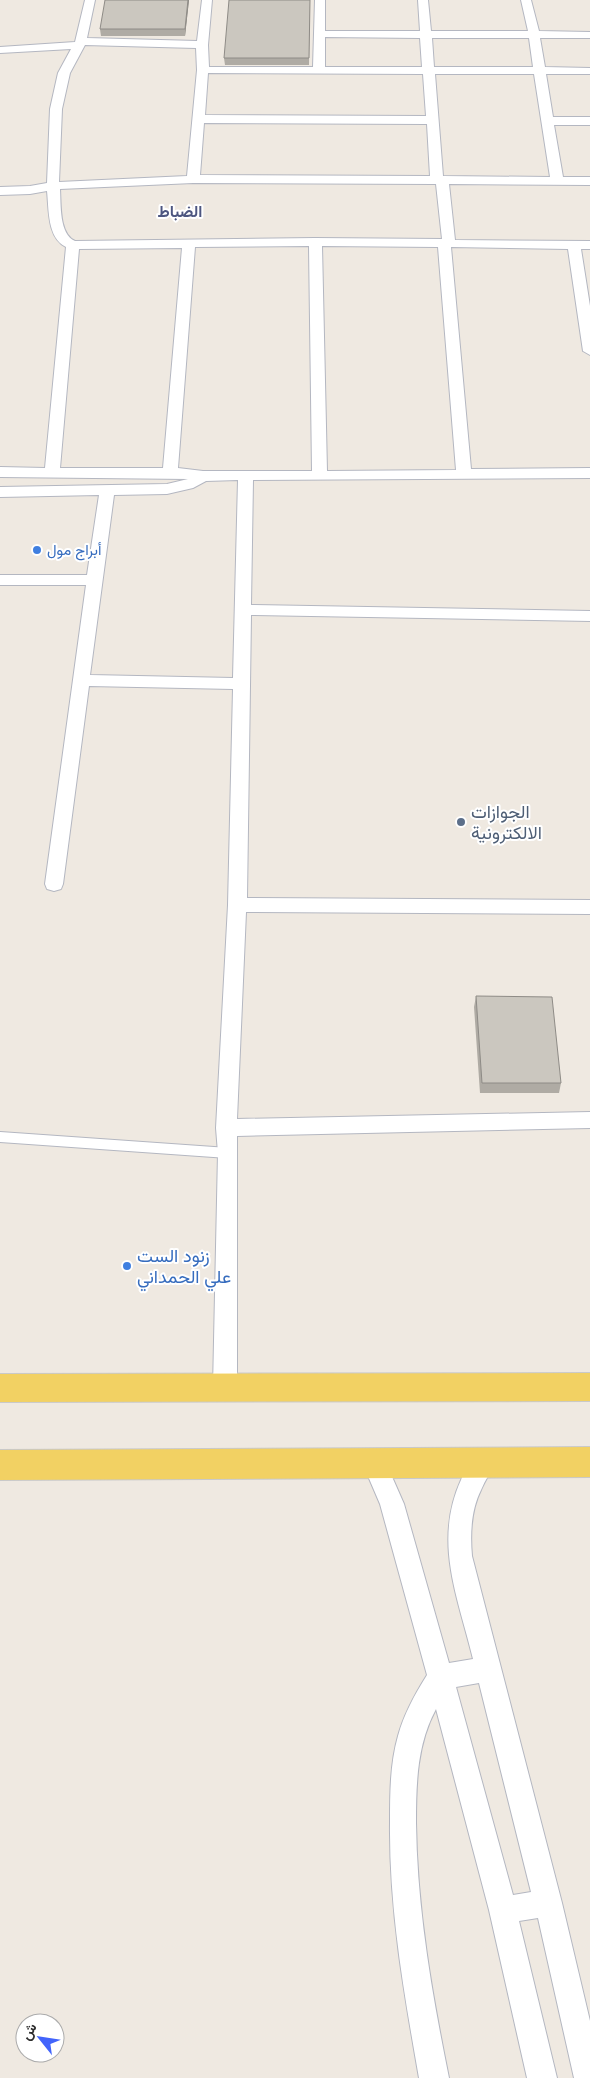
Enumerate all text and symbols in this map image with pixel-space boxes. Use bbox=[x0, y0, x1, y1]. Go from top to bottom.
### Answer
district label: الضباط bbox=[158, 200, 202, 223]
place label: أبراج مول bbox=[47, 539, 102, 561]
marker: أبراج مول bbox=[31, 544, 43, 556]
place label: الجوازات الالكترونية bbox=[471, 799, 542, 845]
marker: الجوازات الالكترونية bbox=[455, 816, 467, 828]
place label: زنود الست علي الحمداني bbox=[137, 1243, 231, 1292]
marker: زنود الست علي الحمداني bbox=[121, 1260, 133, 1272]
north arrow bbox=[15, 2013, 65, 2063]
text: ش bbox=[16, 2019, 42, 2044]

